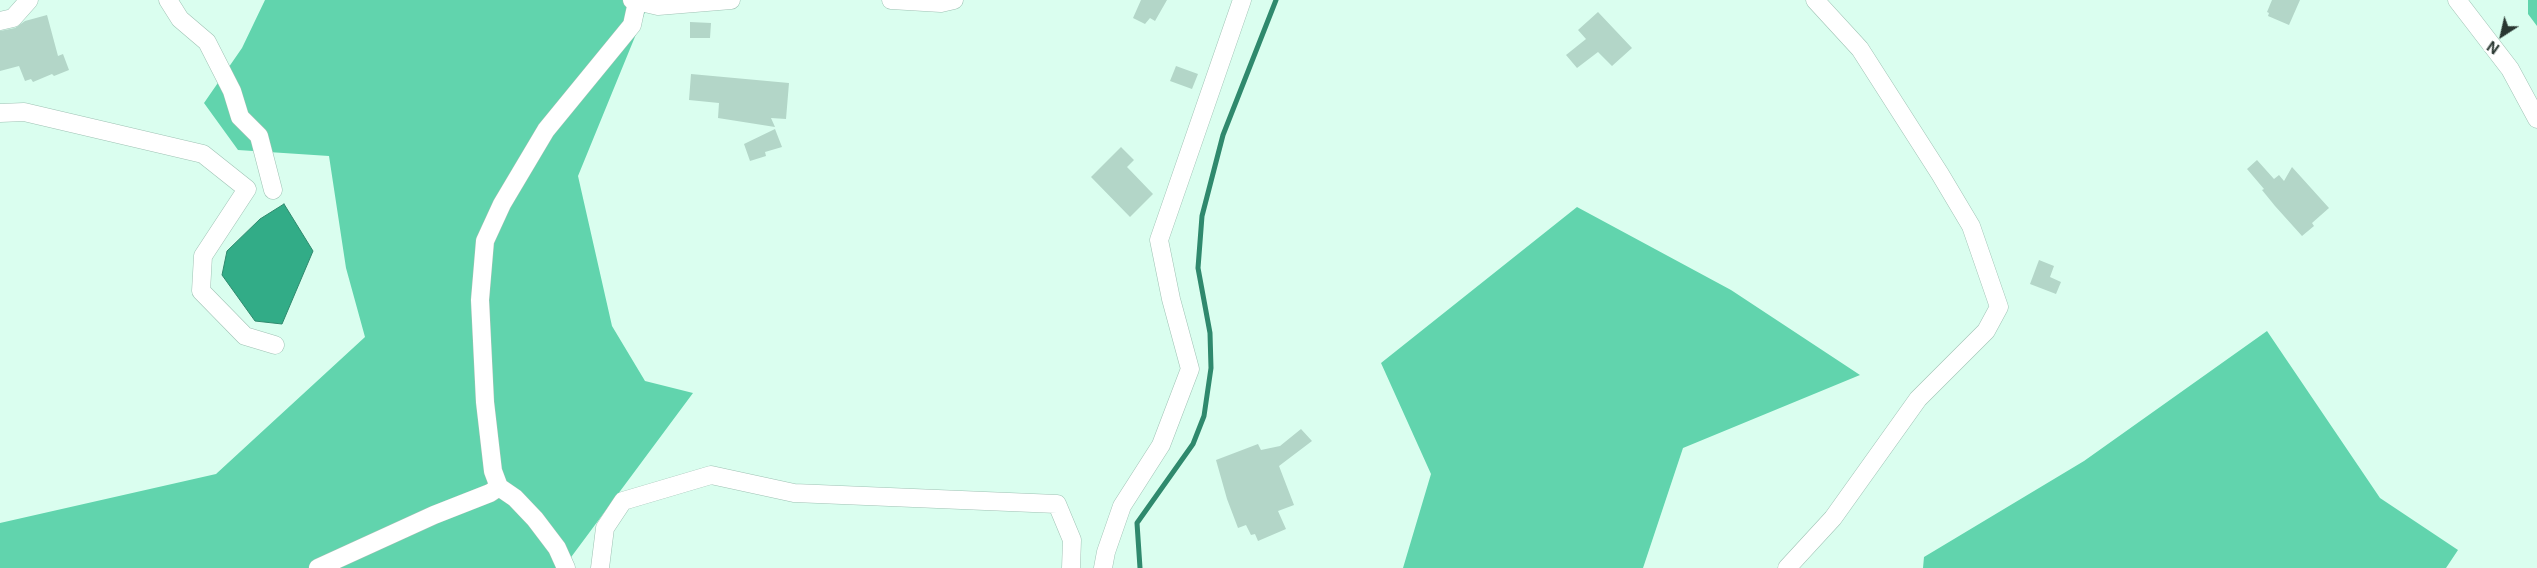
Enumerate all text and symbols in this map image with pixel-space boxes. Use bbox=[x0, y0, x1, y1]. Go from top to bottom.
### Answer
north arrow bbox=[2477, 10, 2527, 60]
text: N bbox=[2484, 38, 2502, 58]

